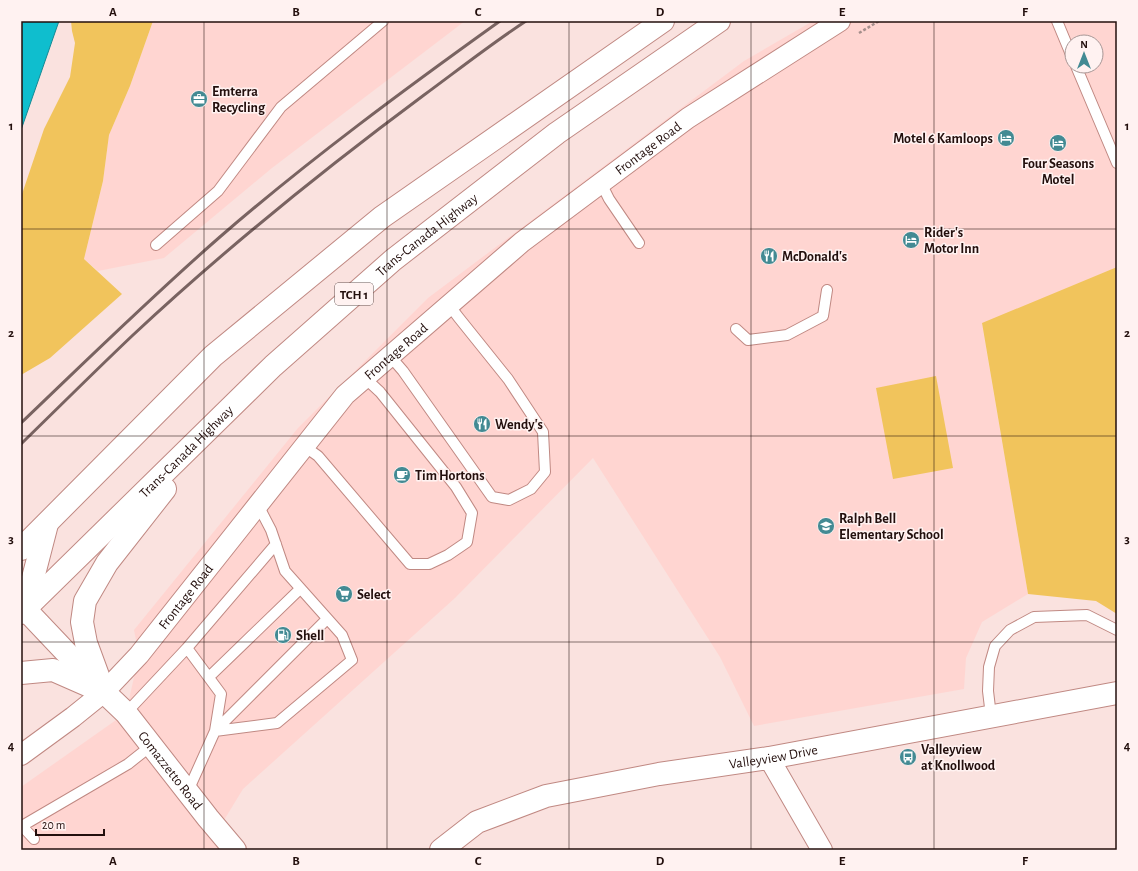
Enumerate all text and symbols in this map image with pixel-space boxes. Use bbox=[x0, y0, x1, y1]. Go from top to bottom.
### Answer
text: A bbox=[109, 6, 117, 19]
text: B bbox=[292, 6, 300, 19]
text: C bbox=[475, 6, 482, 19]
text: D bbox=[656, 6, 665, 19]
text: E bbox=[839, 6, 846, 19]
text: F bbox=[1022, 6, 1029, 19]
north arrow bbox=[1064, 34, 1104, 74]
text: N bbox=[1080, 39, 1088, 50]
place label: Emterra Recycling bbox=[212, 85, 266, 115]
office icon: Emterra Recycling bbox=[189, 89, 209, 109]
text: 1 bbox=[9, 120, 13, 133]
street label: Frontage Road bbox=[613, 120, 684, 178]
text: 1 bbox=[1125, 120, 1129, 133]
hotel icon: Motel 6 Kamloops bbox=[996, 128, 1016, 148]
place label: Motel 6 Kamloops bbox=[893, 132, 993, 146]
hotel icon: Four Seasons Motel bbox=[1048, 133, 1068, 153]
place label: Four Seasons Motel bbox=[1022, 157, 1094, 187]
street label: Trans-Canada Highway bbox=[374, 191, 481, 280]
place label: Rider's Motor Inn bbox=[924, 226, 979, 256]
hotel icon: Rider's Motor Inn bbox=[901, 230, 921, 250]
restaurant icon: McDonald's bbox=[759, 246, 779, 266]
place label: McDonald's bbox=[782, 250, 847, 264]
road number: TCH 1 bbox=[335, 283, 373, 305]
street label: Frontage Road bbox=[362, 321, 431, 383]
text: 2 bbox=[8, 327, 14, 340]
text: 2 bbox=[1124, 327, 1130, 340]
street label: Trans-Canada Highway bbox=[137, 403, 236, 501]
restaurant icon: Wendy's bbox=[472, 414, 492, 434]
place label: Wendy's bbox=[495, 418, 543, 432]
cafe icon: Tim Hortons bbox=[392, 465, 412, 485]
place label: Tim Hortons bbox=[415, 469, 485, 483]
place label: Ralph Bell Elementary School bbox=[839, 512, 944, 542]
school or university icon: Ralph Bell Elementary School bbox=[816, 516, 836, 536]
text: 3 bbox=[8, 533, 14, 546]
text: 3 bbox=[1124, 533, 1130, 546]
street label: Frontage Road bbox=[156, 562, 216, 632]
supermarket icon: Select bbox=[334, 584, 354, 604]
place label: Select bbox=[357, 588, 391, 602]
fuel station icon: Shell bbox=[273, 625, 293, 645]
place label: Shell bbox=[296, 629, 324, 643]
street label: Comazzetto Road bbox=[135, 729, 205, 813]
text: 4 bbox=[8, 740, 15, 753]
text: 4 bbox=[1124, 740, 1131, 753]
street label: Valleyview Drive bbox=[728, 743, 819, 772]
place label: Valleyview at Knollwood bbox=[921, 743, 996, 773]
bus stop icon: Valleyview at Knollwood bbox=[898, 747, 918, 767]
scale bar bbox=[36, 811, 104, 837]
text: 20 m bbox=[42, 819, 65, 831]
text: A bbox=[109, 855, 117, 868]
text: B bbox=[292, 855, 300, 868]
text: C bbox=[475, 855, 482, 868]
text: D bbox=[656, 855, 665, 868]
text: E bbox=[839, 855, 846, 868]
text: F bbox=[1022, 855, 1029, 868]

